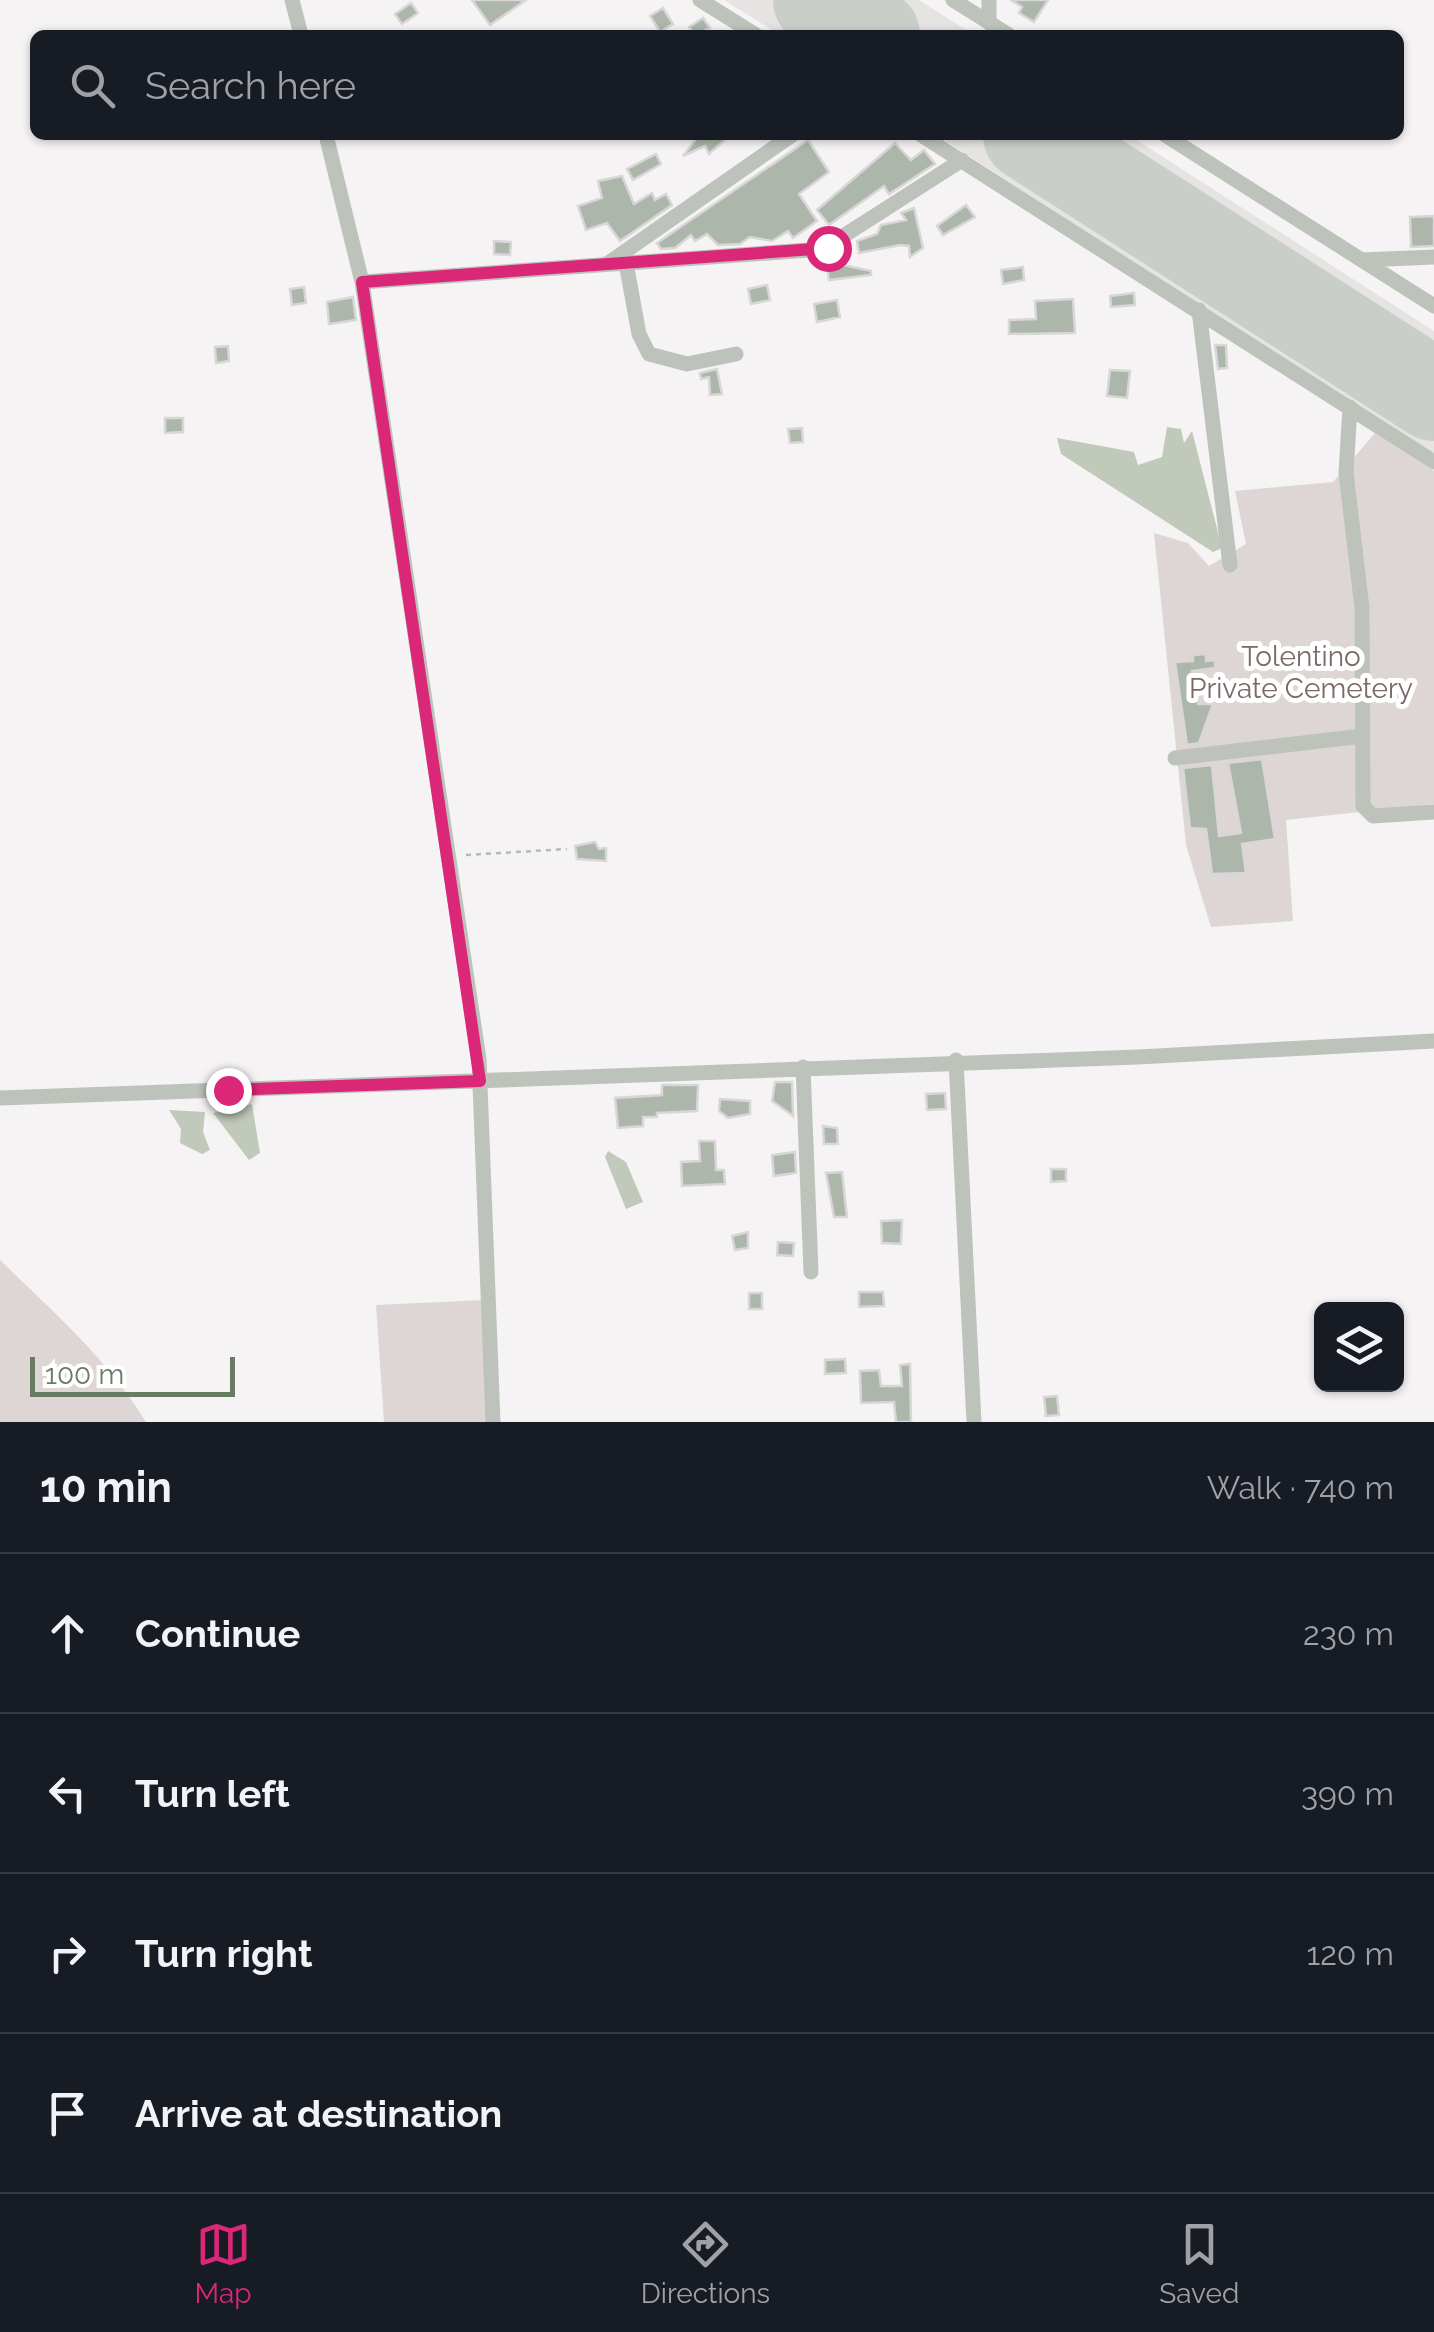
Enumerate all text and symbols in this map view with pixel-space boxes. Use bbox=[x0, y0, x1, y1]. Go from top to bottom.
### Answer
search box bbox=[30, 30, 1404, 140]
icon: search bbox=[65, 58, 120, 113]
text: Search here bbox=[145, 63, 356, 108]
route start bbox=[806, 226, 852, 272]
park label: Tolentino Private Cemetery bbox=[1189, 640, 1413, 705]
route end bbox=[206, 1068, 252, 1114]
map controls bbox=[1314, 1302, 1404, 1392]
button: layers bbox=[1314, 1302, 1404, 1392]
scale bar bbox=[30, 1352, 235, 1396]
text: 100 m bbox=[45, 1358, 124, 1391]
text: 10 min bbox=[40, 1463, 172, 1512]
text: Walk · 740 m bbox=[1207, 1469, 1394, 1506]
icon: ahead bbox=[40, 1606, 95, 1661]
text: Continue bbox=[135, 1611, 300, 1656]
text: 230 m bbox=[1303, 1615, 1394, 1652]
icon: left bbox=[40, 1766, 95, 1821]
text: Turn left bbox=[135, 1771, 290, 1816]
text: 390 m bbox=[1301, 1775, 1394, 1812]
icon: right bbox=[40, 1926, 95, 1981]
text: Turn right bbox=[135, 1931, 312, 1976]
text: 120 m bbox=[1306, 1935, 1394, 1972]
icon: arrive bbox=[40, 2086, 95, 2141]
text: Arrive at destination bbox=[135, 2091, 502, 2136]
tab: Map bbox=[195, 2217, 252, 2310]
tab: Directions bbox=[641, 2217, 770, 2310]
tab: Saved bbox=[1159, 2217, 1239, 2310]

